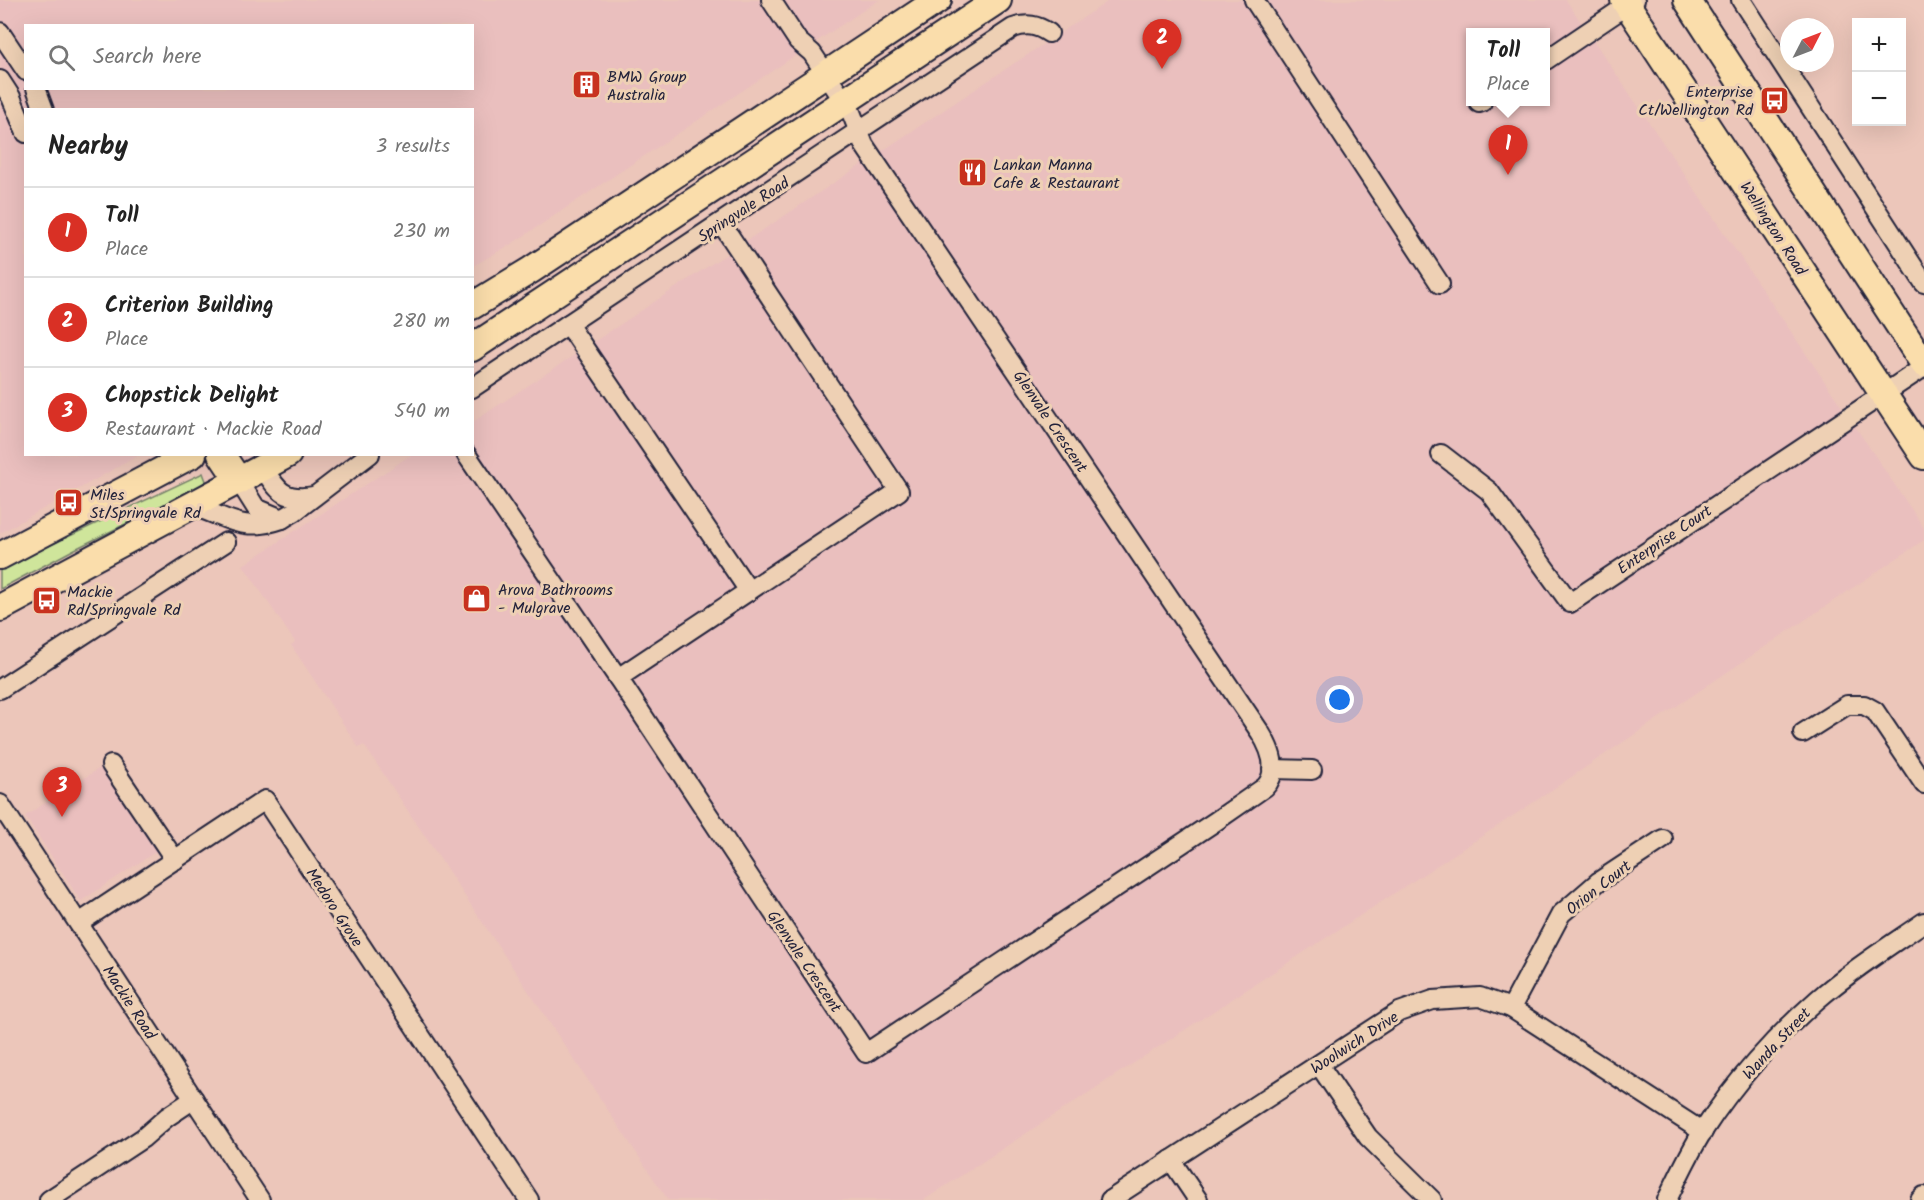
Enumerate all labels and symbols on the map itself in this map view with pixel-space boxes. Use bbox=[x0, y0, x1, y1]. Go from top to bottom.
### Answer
north arrow bbox=[1780, 18, 1834, 72]
pin: 2 bbox=[1142, 20, 1182, 69]
place label: BMW Group Australia bbox=[607, 65, 687, 108]
building icon: BMW Group Australia bbox=[570, 69, 602, 101]
place label: Enterprise Ct/Wellington Rd bbox=[1638, 80, 1754, 123]
bus stop icon: Enterprise Ct/Wellington Rd bbox=[1758, 84, 1790, 116]
pin: 1 bbox=[1488, 126, 1528, 175]
place label: Lankan Manna Cafe & Restaurant bbox=[993, 153, 1120, 196]
restaurant icon: Lankan Manna Cafe & Restaurant bbox=[956, 157, 988, 189]
street label: Springvale Road bbox=[693, 171, 796, 249]
street label: Wellington Road bbox=[1733, 177, 1813, 282]
street label: Glenvale Crescent bbox=[1006, 365, 1094, 479]
place label: Miles St/Springvale Rd bbox=[90, 483, 202, 526]
bus stop icon: Miles St/Springvale Rd bbox=[53, 487, 85, 519]
street label: Enterprise Court bbox=[1612, 499, 1718, 581]
place label: Arova Bathrooms - Mulgrave bbox=[498, 578, 613, 621]
place label: Mackie Rd/Springvale Rd bbox=[67, 580, 182, 623]
shop icon: Arova Bathrooms - Mulgrave bbox=[461, 582, 493, 614]
bus stop icon: Mackie Rd/Springvale Rd bbox=[30, 584, 62, 616]
your location bbox=[1325, 685, 1354, 714]
pin: 3 bbox=[42, 768, 82, 817]
street label: Orion Court bbox=[1561, 854, 1638, 922]
street label: Medoro Grove bbox=[299, 863, 369, 952]
street label: Glenvale Crescent bbox=[760, 905, 848, 1019]
street label: Mackie Road bbox=[95, 961, 163, 1046]
street label: Wanda Street bbox=[1737, 1002, 1818, 1086]
street label: Woolwich Drive bbox=[1306, 1005, 1404, 1081]

